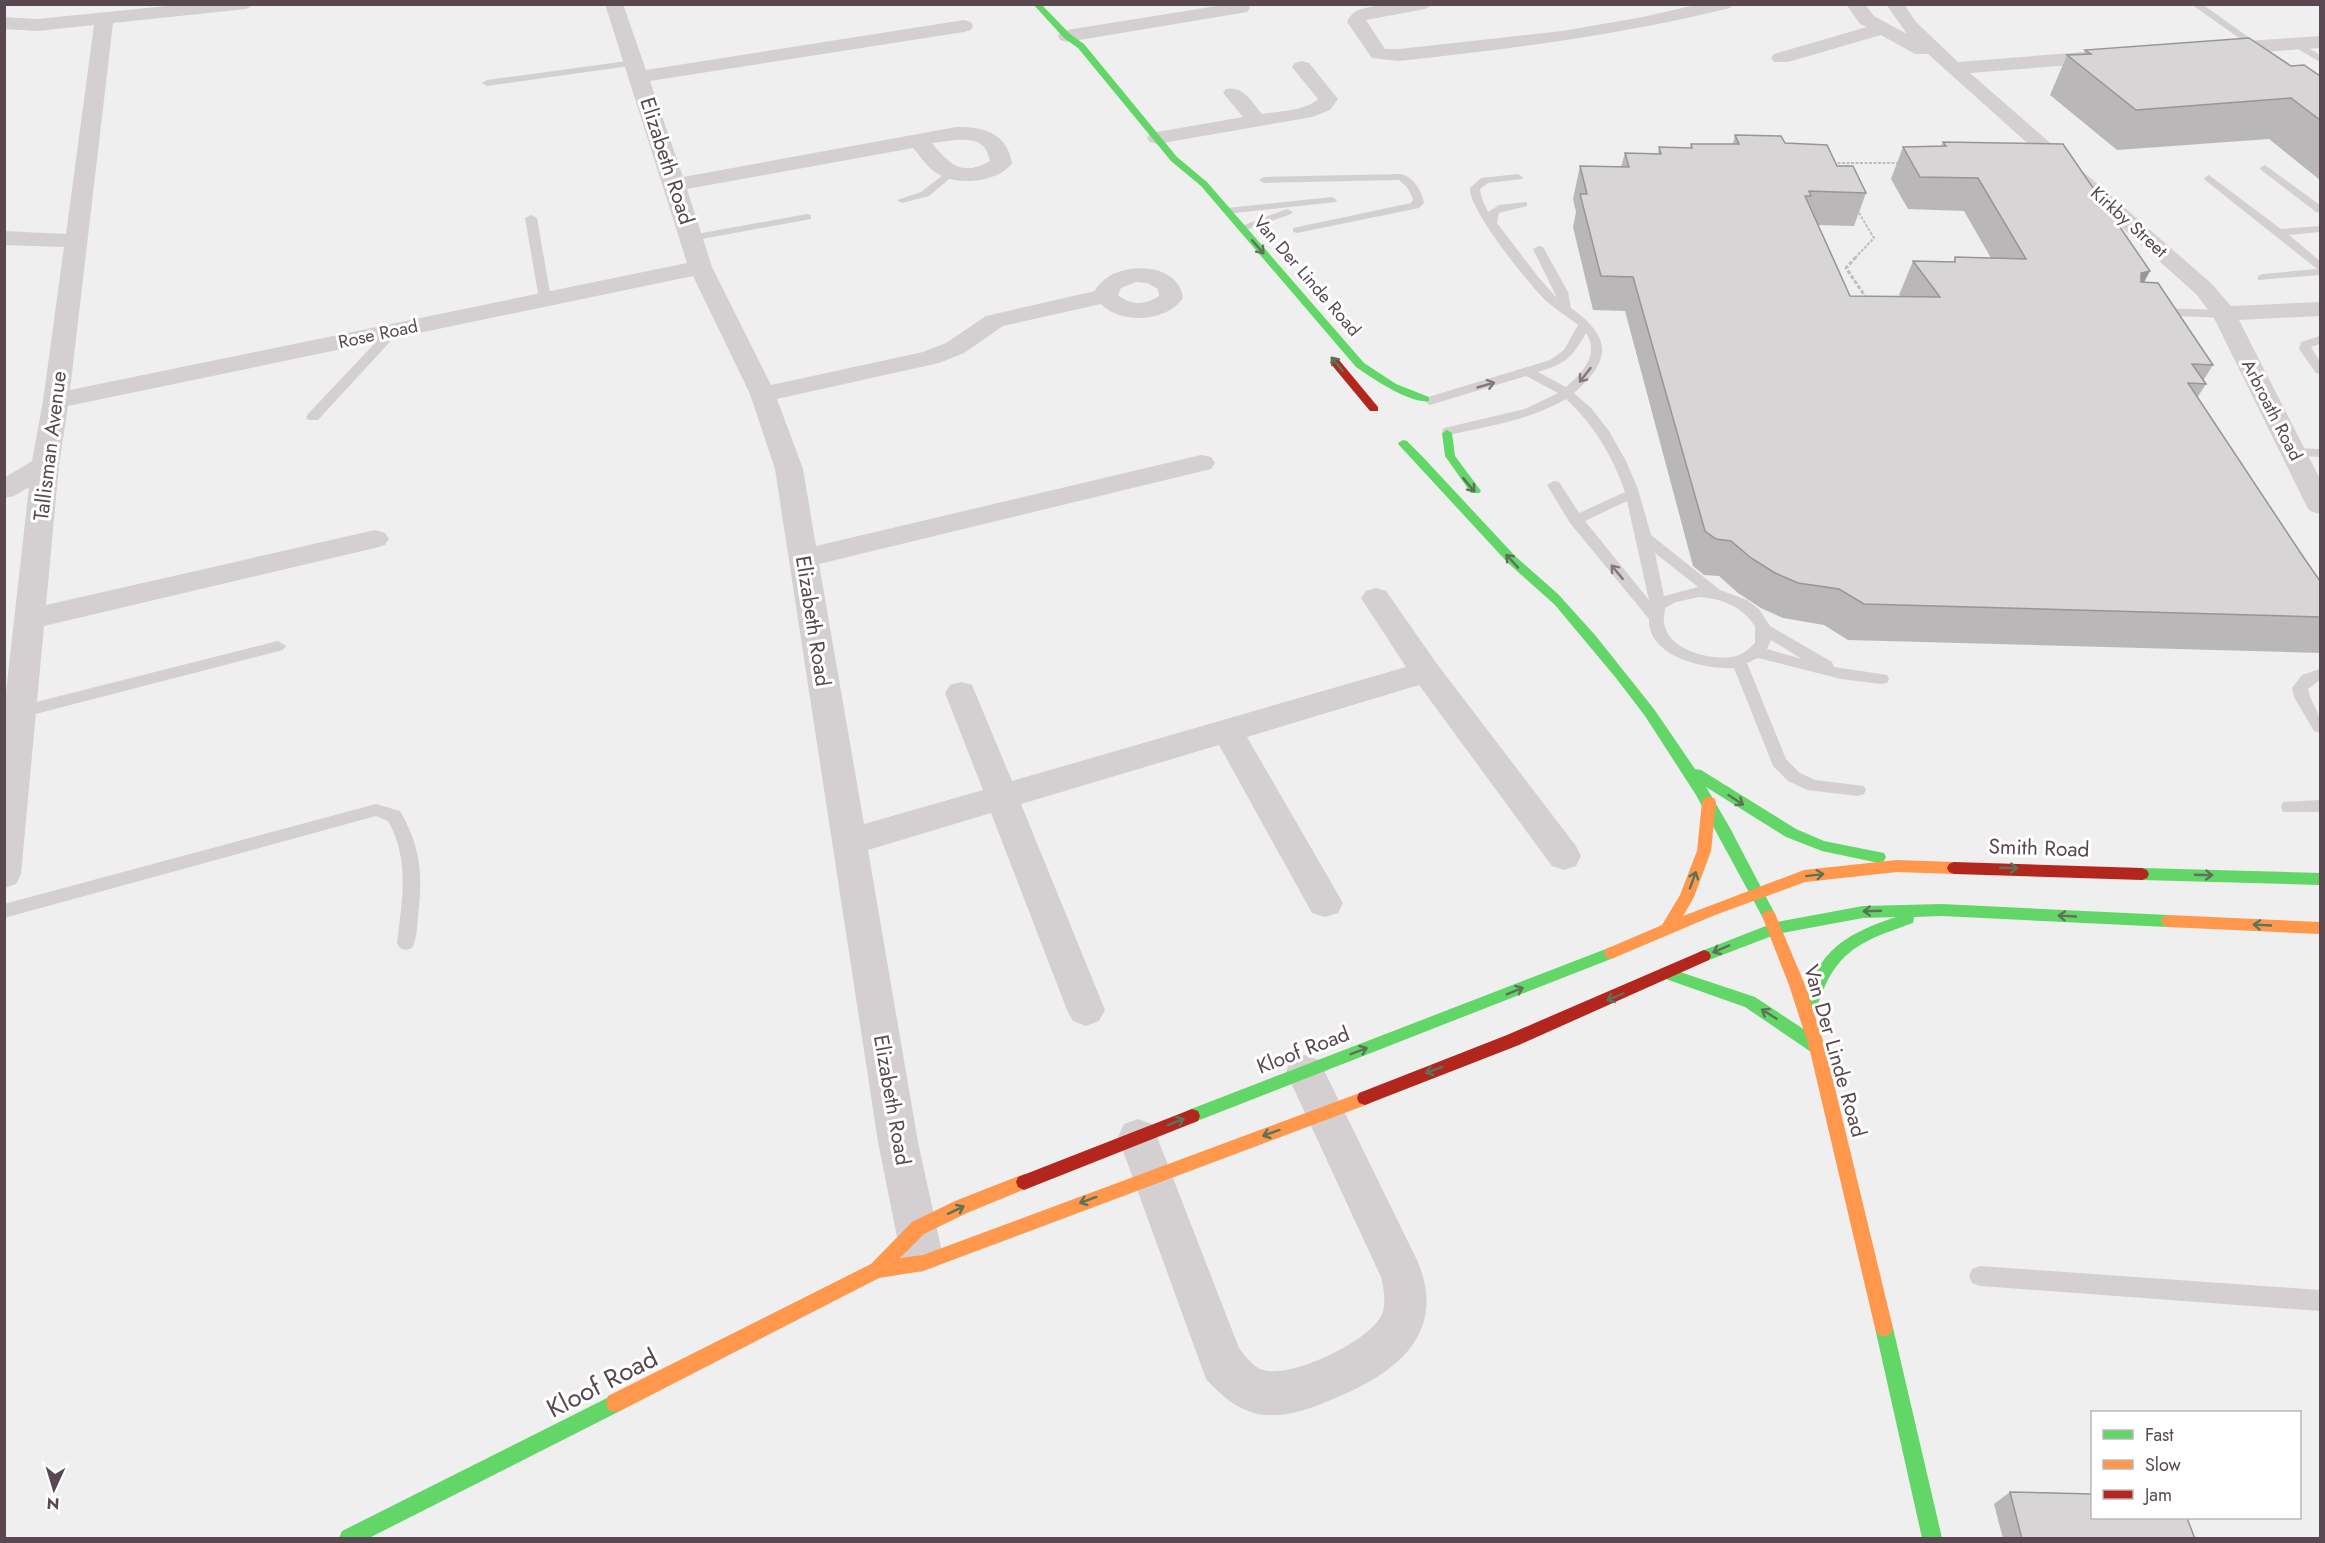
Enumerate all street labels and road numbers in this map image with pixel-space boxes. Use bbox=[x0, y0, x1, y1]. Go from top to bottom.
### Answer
street label: Elizabeth Road bbox=[632, 94, 702, 228]
street label: Kirkby Street bbox=[2085, 180, 2174, 264]
street label: Van Der Linde Road bbox=[1247, 210, 1367, 342]
street label: Rose Road bbox=[336, 313, 420, 355]
street label: Arbroath Road bbox=[2235, 355, 2309, 465]
street label: Tallisman Avenue bbox=[26, 369, 74, 523]
street label: Elizabeth Road bbox=[788, 553, 838, 689]
street label: Smith Road bbox=[1988, 831, 2090, 865]
street label: Van Der Linde Road bbox=[1796, 961, 1874, 1141]
street label: Kloof Road bbox=[1252, 1019, 1354, 1081]
street label: Elizabeth Road bbox=[866, 1032, 918, 1168]
street label: Kloof Road bbox=[540, 1339, 664, 1427]

